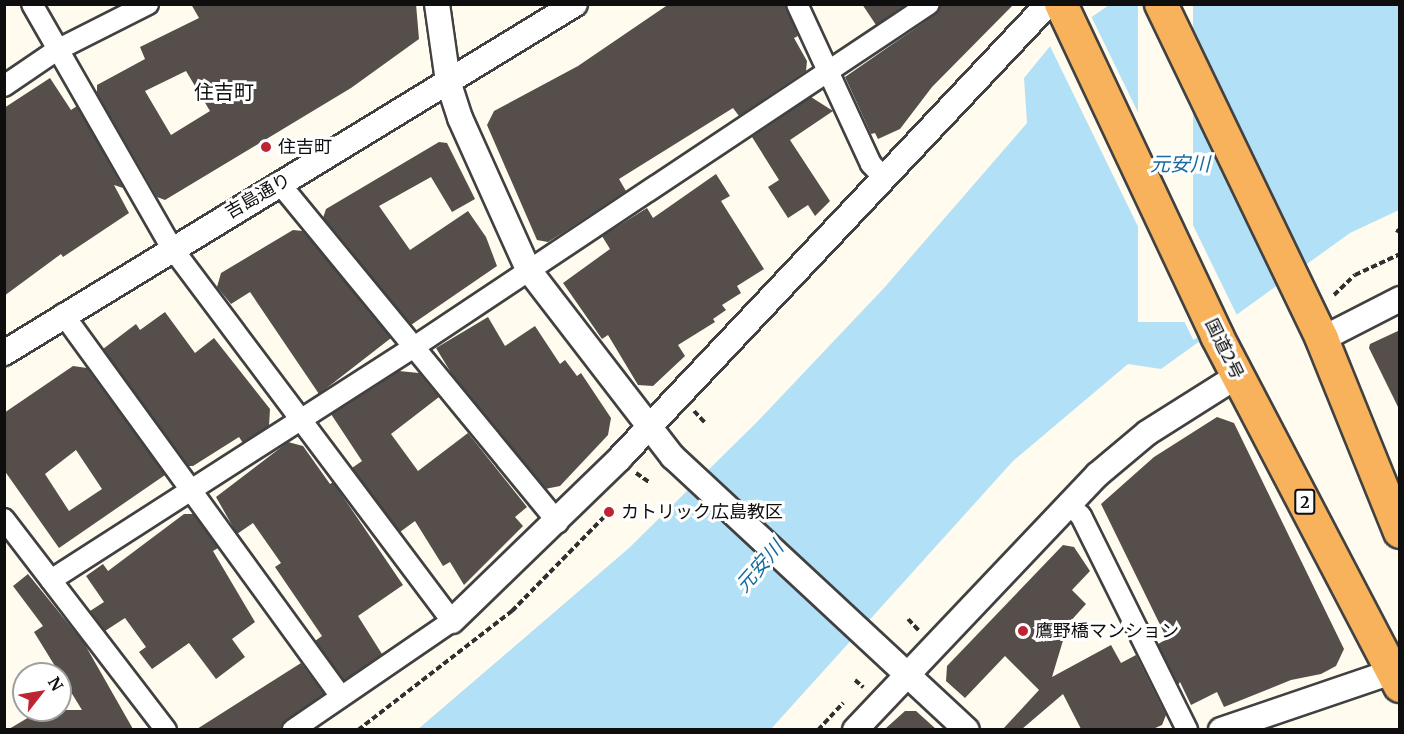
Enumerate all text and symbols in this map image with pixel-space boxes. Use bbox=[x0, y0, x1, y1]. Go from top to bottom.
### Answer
district label: 住吉町 bbox=[194, 79, 254, 103]
place label: 住吉町 bbox=[278, 136, 332, 158]
marker: 住吉町 bbox=[259, 140, 273, 154]
water label: 元安川 bbox=[1150, 151, 1210, 175]
street label: 吉島通り bbox=[221, 169, 295, 223]
street label: 国道2号 bbox=[1200, 315, 1248, 383]
road number: 2 bbox=[1293, 489, 1317, 515]
place label: カトリック広島教区 bbox=[621, 501, 783, 523]
marker: カトリック広島教区 bbox=[602, 505, 616, 519]
water label: 元安川 bbox=[730, 535, 788, 597]
place label: 鷹野橋マンション bbox=[1035, 620, 1179, 642]
marker: 鷹野橋マンション bbox=[1016, 624, 1030, 638]
north arrow bbox=[12, 662, 72, 722]
text: N bbox=[44, 673, 68, 694]

